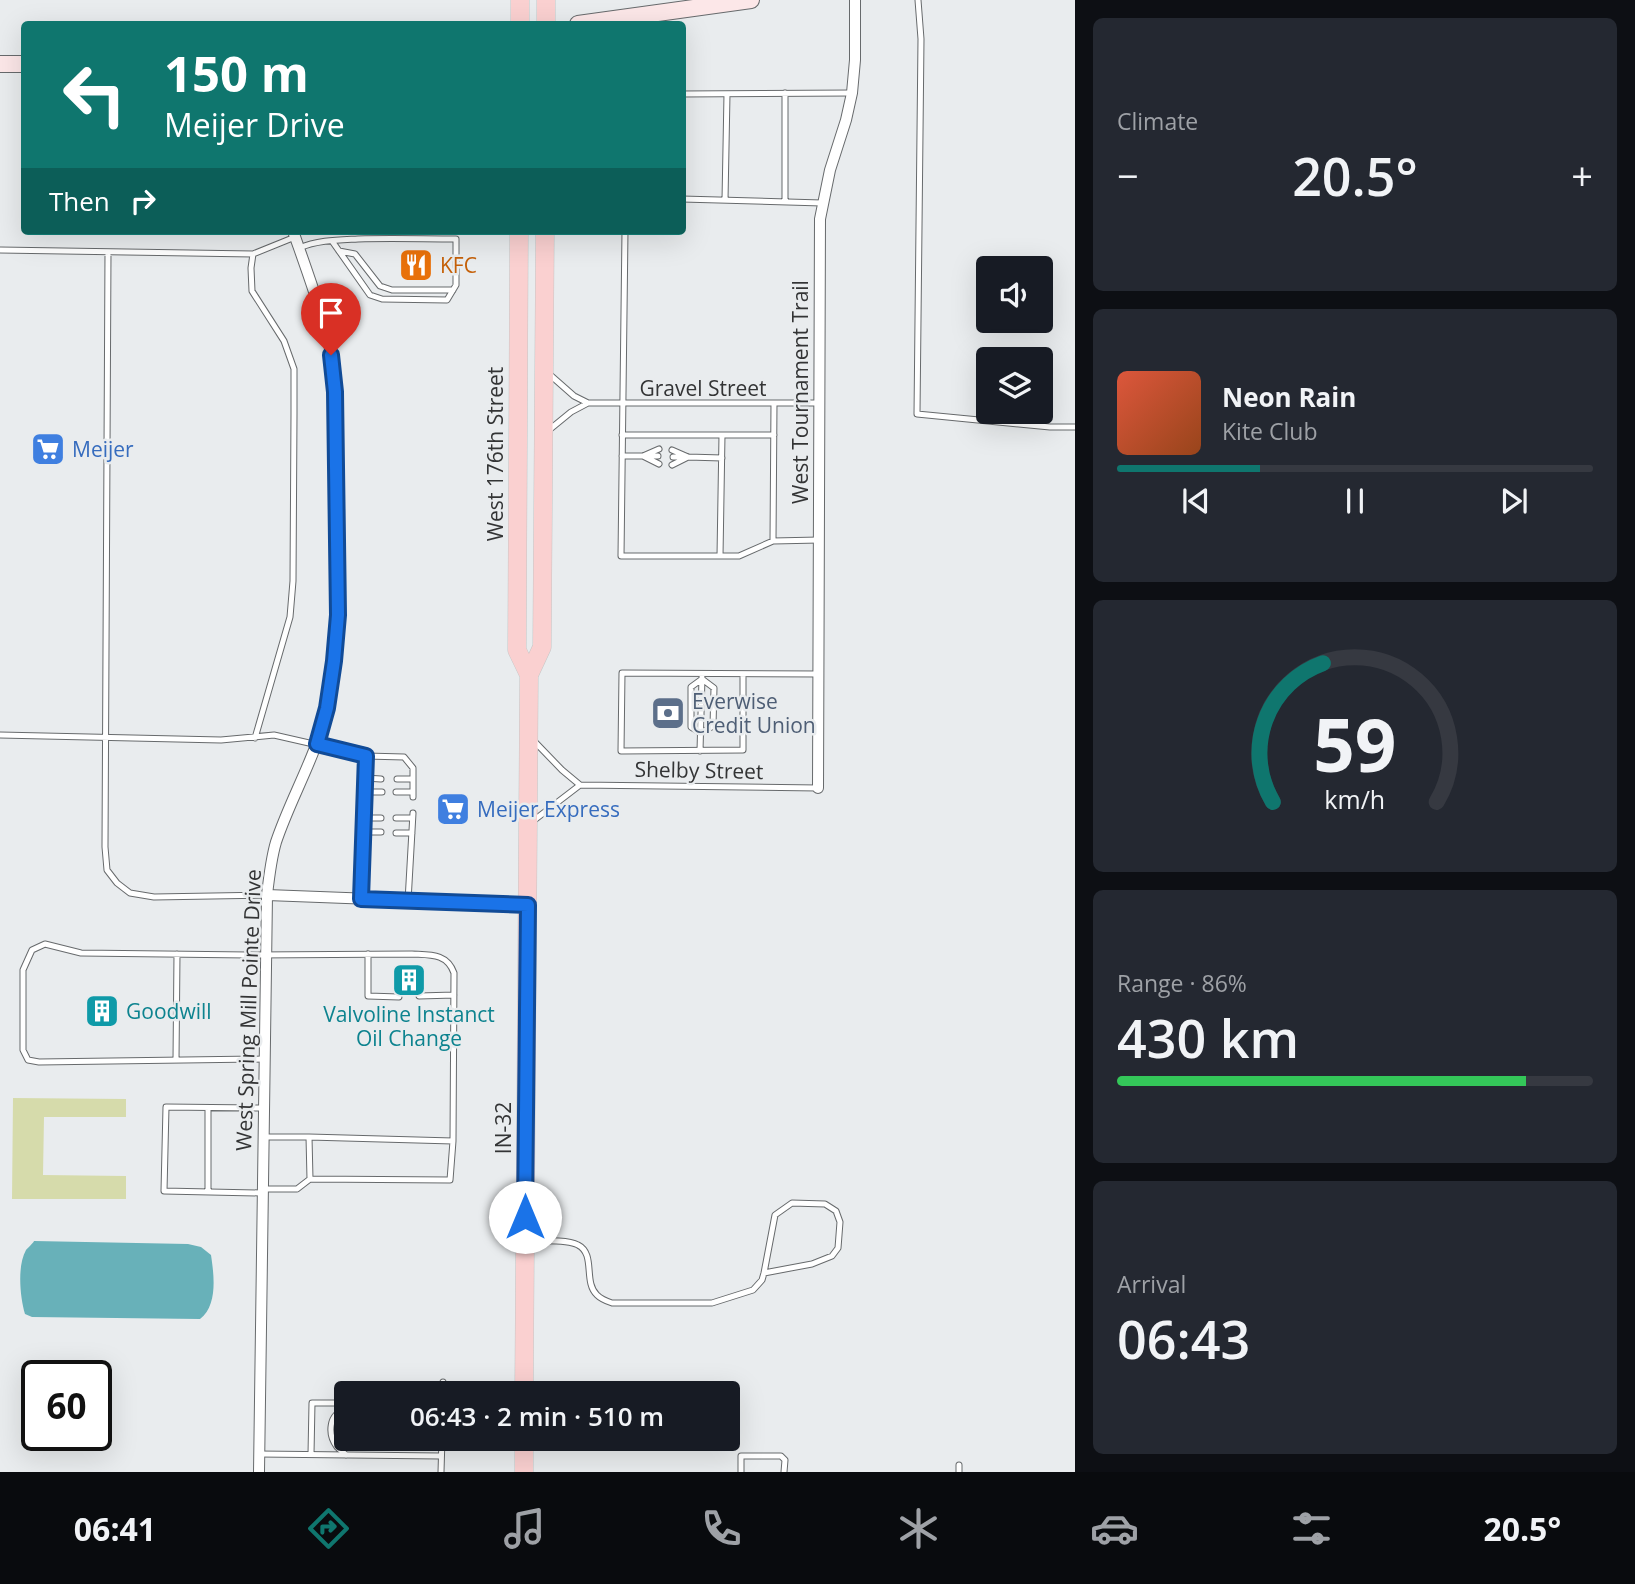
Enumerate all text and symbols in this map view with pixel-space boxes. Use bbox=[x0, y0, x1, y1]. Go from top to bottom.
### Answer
text: 150 m bbox=[164, 40, 309, 106]
icon: left bbox=[49, 49, 140, 140]
text: Meijer Drive bbox=[164, 103, 345, 146]
text: Climate bbox=[1117, 105, 1198, 137]
text: 20.5° bbox=[1292, 140, 1418, 211]
text: − bbox=[1117, 149, 1139, 201]
text: + bbox=[1571, 149, 1593, 201]
icon: right bbox=[124, 182, 162, 220]
text: Then bbox=[49, 183, 110, 219]
restaurant icon: KFC bbox=[397, 246, 435, 284]
place label: KFC bbox=[440, 251, 477, 279]
map controls bbox=[976, 256, 1053, 424]
button: sound bbox=[976, 256, 1053, 333]
street label: West Tournament Trail bbox=[786, 280, 814, 504]
pin bbox=[301, 283, 361, 355]
icon: arrive bbox=[312, 294, 350, 332]
button: layers bbox=[976, 347, 1053, 424]
street label: West 176th Street bbox=[481, 367, 509, 541]
street label: Gravel Street bbox=[639, 374, 767, 402]
text: Neon Rain bbox=[1222, 379, 1356, 415]
text: Kite Club bbox=[1222, 415, 1317, 447]
supermarket icon: Meijer bbox=[29, 430, 67, 468]
place label: Meijer bbox=[72, 435, 134, 463]
icon: previous bbox=[1177, 482, 1215, 520]
icon: pause bbox=[1336, 482, 1374, 520]
icon: next bbox=[1495, 482, 1533, 520]
place label: Everwise Credit Union bbox=[692, 687, 816, 739]
bank icon: Everwise Credit Union bbox=[649, 694, 687, 732]
text: 59 bbox=[1313, 694, 1397, 793]
street label: Shelby Street bbox=[634, 755, 764, 785]
text: km/h bbox=[1325, 782, 1385, 816]
supermarket icon: Meijer Express bbox=[434, 790, 472, 828]
place label: Meijer Express bbox=[477, 795, 620, 823]
street label: West Spring Mill Pointe Drive bbox=[229, 869, 267, 1151]
building icon: Valvoline Instanct Oil Change bbox=[390, 961, 428, 999]
text: Range · 86% bbox=[1117, 967, 1247, 999]
building icon: Goodwill bbox=[83, 992, 121, 1030]
place label: Goodwill bbox=[126, 997, 212, 1025]
place label: Valvoline Instanct Oil Change bbox=[323, 1000, 495, 1052]
text: 430 km bbox=[1117, 1002, 1299, 1073]
street label: IN-32 bbox=[489, 1102, 517, 1154]
position arrow bbox=[488, 1180, 562, 1254]
text: Arrival bbox=[1117, 1268, 1186, 1300]
text: 06:43 bbox=[1117, 1303, 1250, 1374]
speed limit sign: 60 bbox=[21, 1360, 112, 1451]
text: 06:43 · 2 min · 510 m bbox=[410, 1398, 664, 1434]
icon: directions bbox=[304, 1504, 353, 1553]
icon: music bbox=[500, 1504, 549, 1553]
icon: phone bbox=[697, 1504, 746, 1553]
icon: climate bbox=[894, 1504, 943, 1553]
icon: car bbox=[1090, 1504, 1139, 1553]
icon: filters bbox=[1287, 1504, 1336, 1553]
text: 06:41 bbox=[74, 1507, 156, 1550]
text: 20.5° bbox=[1483, 1507, 1561, 1550]

